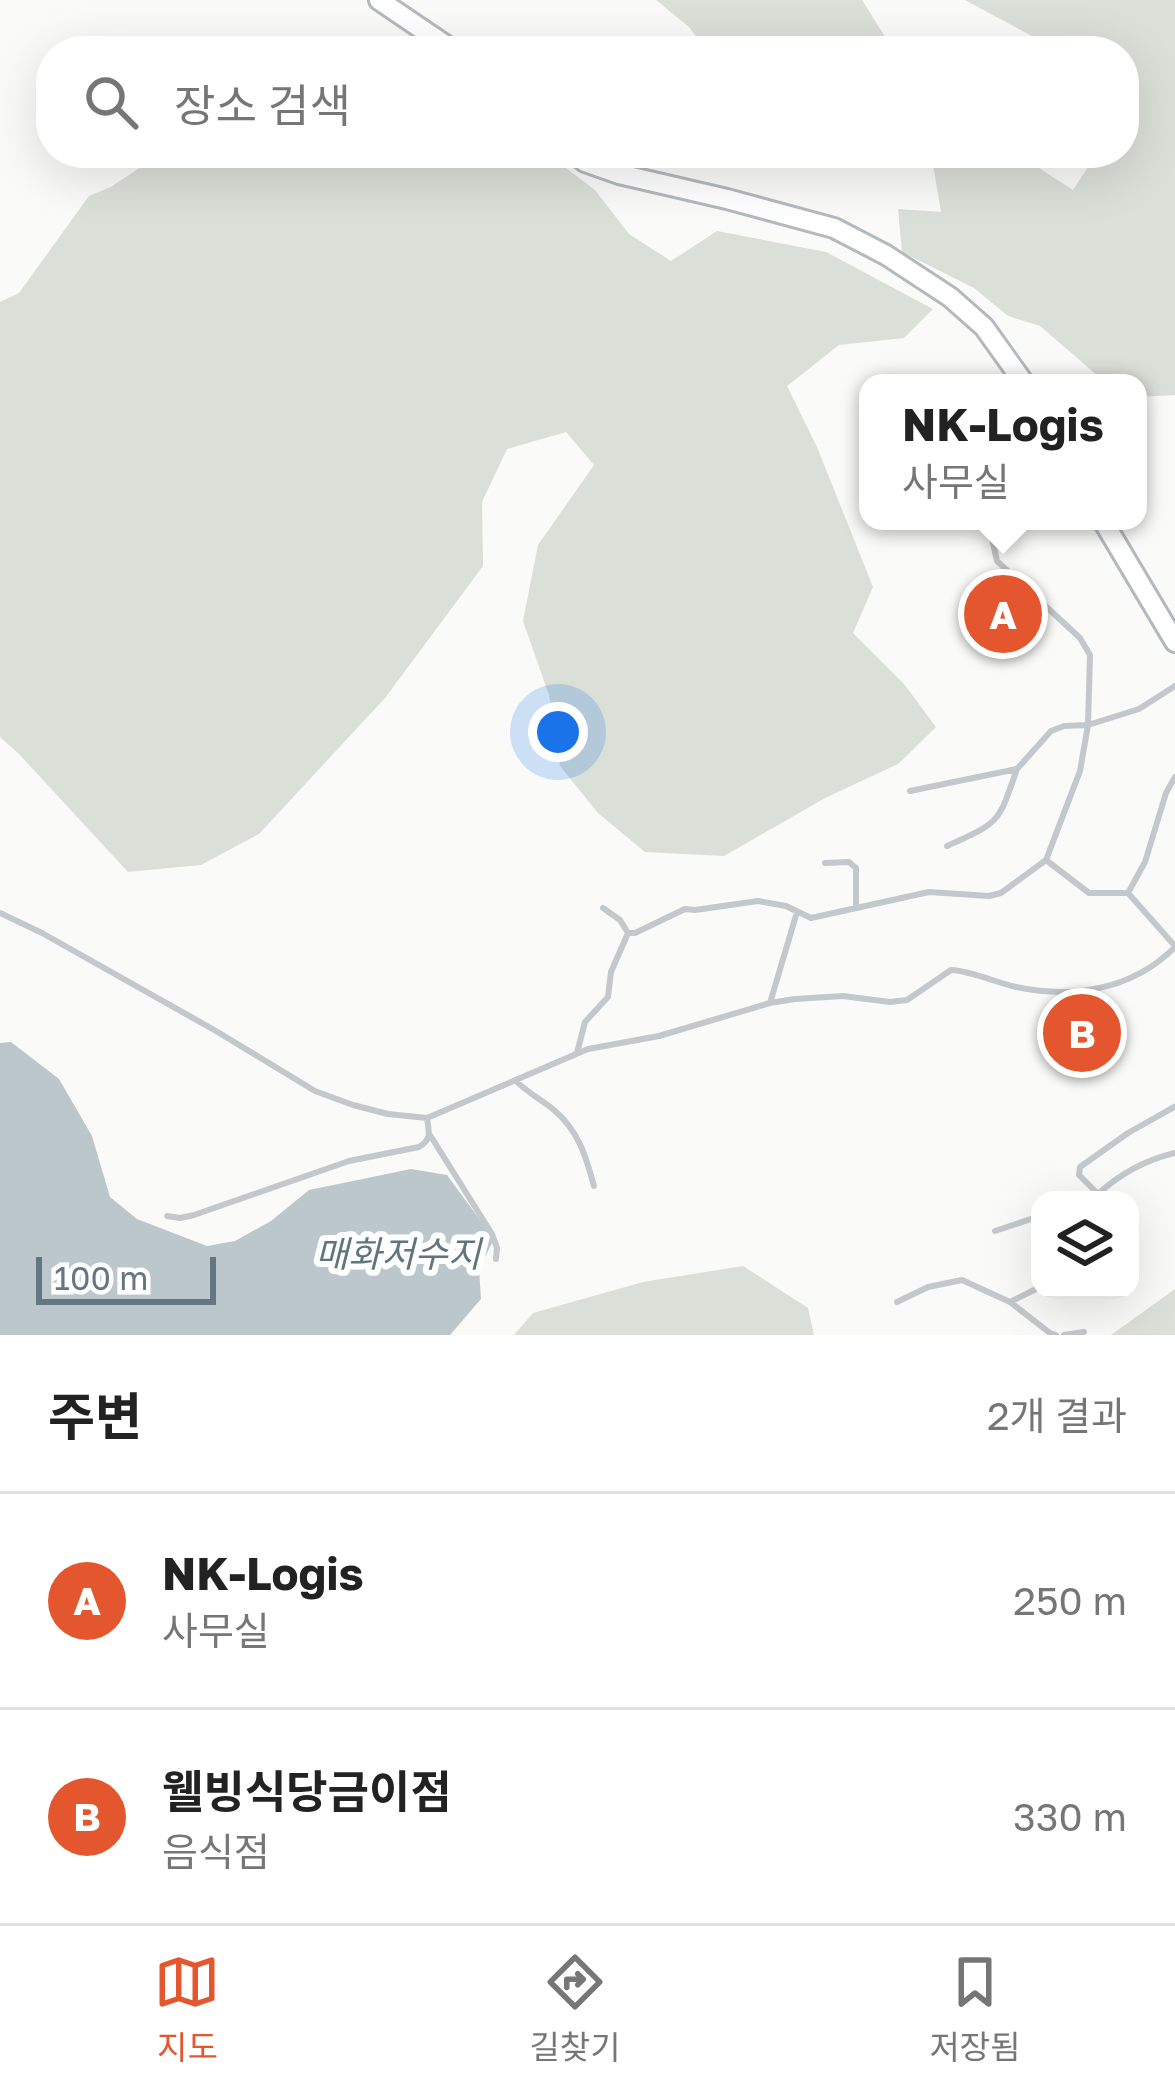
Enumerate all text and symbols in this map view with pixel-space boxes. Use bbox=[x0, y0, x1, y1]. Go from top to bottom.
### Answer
search box bbox=[36, 36, 1139, 168]
icon: search bbox=[78, 69, 144, 135]
text: 장소 검색 bbox=[174, 78, 351, 132]
popup bbox=[859, 374, 1147, 530]
text: NK-Logis bbox=[902, 397, 1104, 451]
text: 사무실 bbox=[902, 458, 1010, 505]
pin: A bbox=[964, 569, 1042, 659]
your location bbox=[528, 702, 588, 762]
pin: B bbox=[1043, 988, 1121, 1078]
map controls bbox=[1031, 1191, 1139, 1299]
button: layers bbox=[1031, 1191, 1139, 1299]
water label: 매화저수지 bbox=[315, 1232, 484, 1275]
scale bar bbox=[36, 1251, 216, 1304]
text: 100 m bbox=[54, 1258, 148, 1297]
text: 주변 bbox=[48, 1385, 142, 1446]
text: 2개 결과 bbox=[987, 1392, 1127, 1439]
text: NK-Logis bbox=[162, 1546, 364, 1600]
text: A bbox=[73, 1577, 101, 1624]
text: 250 m bbox=[1013, 1577, 1127, 1624]
text: 사무실 bbox=[162, 1607, 270, 1654]
text: 웰빙식당금이점 bbox=[162, 1764, 452, 1818]
text: B bbox=[73, 1793, 101, 1840]
text: 330 m bbox=[1013, 1793, 1127, 1840]
text: 음식점 bbox=[162, 1828, 270, 1875]
tab: 지도 bbox=[154, 1949, 220, 2069]
tab: 길찾기 bbox=[529, 1949, 621, 2069]
tab: 저장됨 bbox=[929, 1949, 1021, 2069]

